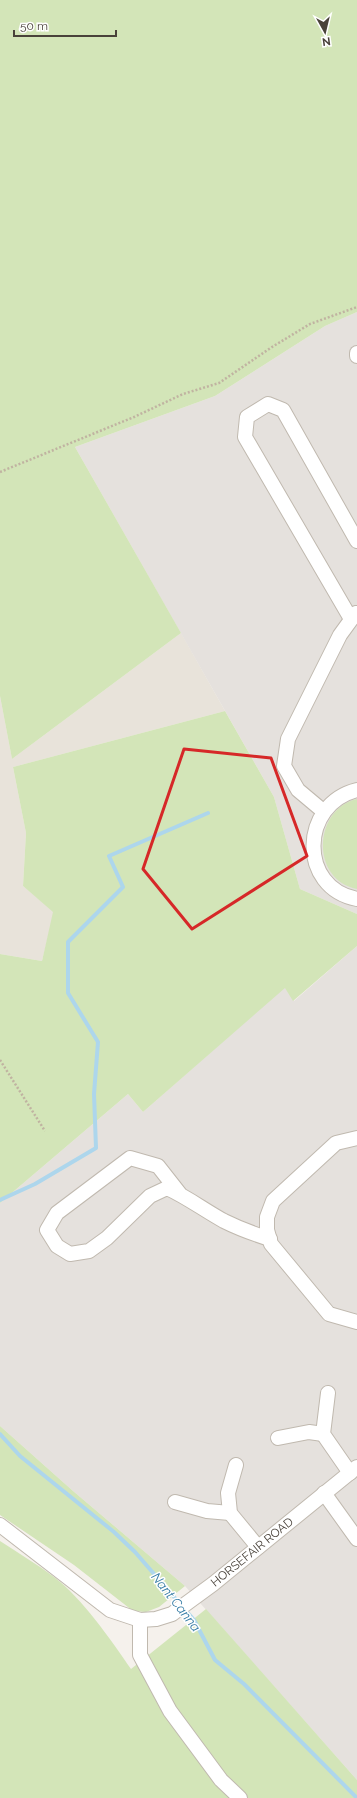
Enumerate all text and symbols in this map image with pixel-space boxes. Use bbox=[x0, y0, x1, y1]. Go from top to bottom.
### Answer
scale bar bbox=[14, 12, 116, 38]
north arrow bbox=[305, 12, 345, 52]
text: 50 m bbox=[20, 19, 48, 33]
text: N bbox=[321, 34, 331, 48]
street label: HORSEFAIR ROAD bbox=[208, 1514, 296, 1589]
water label: Nant Canna bbox=[148, 1570, 204, 1635]

